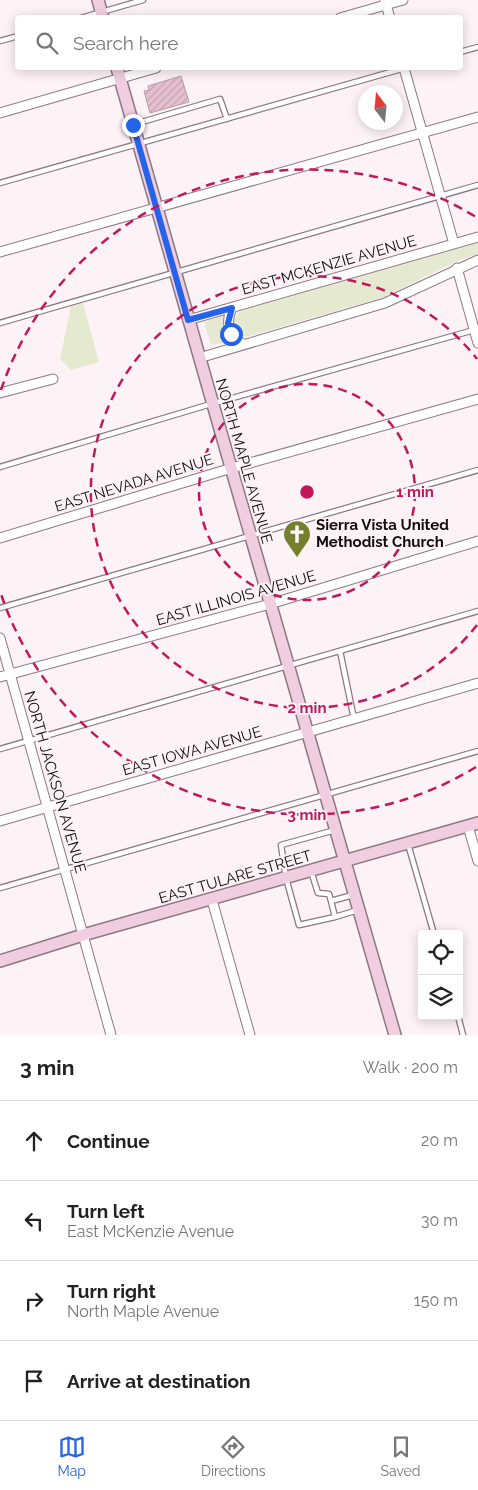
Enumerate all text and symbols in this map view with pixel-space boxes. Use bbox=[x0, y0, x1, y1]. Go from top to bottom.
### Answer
search box bbox=[15, 15, 463, 70]
icon: search bbox=[33, 29, 61, 57]
text: Search here bbox=[73, 32, 179, 54]
north arrow bbox=[358, 85, 403, 130]
route end bbox=[122, 114, 145, 137]
street label: EAST MCKENZIE AVENUE bbox=[240, 231, 418, 299]
route start bbox=[220, 323, 243, 346]
street label: NORTH MAPLE AVENUE bbox=[212, 376, 276, 546]
street label: EAST NEVADA AVENUE bbox=[53, 450, 215, 516]
centre of rings bbox=[298, 483, 316, 501]
text: 1 min bbox=[396, 483, 434, 501]
place label: Sierra Vista United Methodist Church bbox=[316, 516, 449, 551]
church icon: Sierra Vista United Methodist Church bbox=[282, 519, 312, 558]
street label: EAST ILLINOIS AVENUE bbox=[154, 567, 318, 629]
street label: NORTH JACKSON AVENUE bbox=[20, 689, 90, 875]
text: 2 min bbox=[288, 699, 326, 717]
street label: EAST IOWA AVENUE bbox=[120, 723, 264, 779]
text: 3 min bbox=[288, 806, 326, 824]
street label: EAST TULARE STREET bbox=[157, 847, 313, 907]
map controls bbox=[418, 930, 463, 1020]
button: locate bbox=[418, 930, 463, 975]
button: layers bbox=[418, 975, 463, 1020]
text: 3 min bbox=[20, 1055, 74, 1080]
text: Walk · 200 m bbox=[363, 1058, 458, 1077]
icon: ahead bbox=[20, 1127, 48, 1155]
text: Continue bbox=[67, 1130, 150, 1152]
text: 20 m bbox=[421, 1131, 458, 1150]
text: Turn left bbox=[67, 1200, 144, 1222]
icon: left bbox=[20, 1207, 48, 1235]
text: 30 m bbox=[421, 1211, 458, 1230]
text: East McKenzie Avenue bbox=[67, 1222, 234, 1241]
text: Turn right bbox=[67, 1280, 156, 1302]
icon: right bbox=[20, 1287, 48, 1315]
text: 150 m bbox=[414, 1291, 458, 1310]
text: North Maple Avenue bbox=[67, 1302, 219, 1321]
icon: arrive bbox=[20, 1367, 48, 1395]
text: Arrive at destination bbox=[67, 1370, 251, 1392]
tab: Map bbox=[57, 1433, 86, 1479]
tab: Directions bbox=[201, 1433, 266, 1479]
tab: Saved bbox=[380, 1433, 421, 1479]

